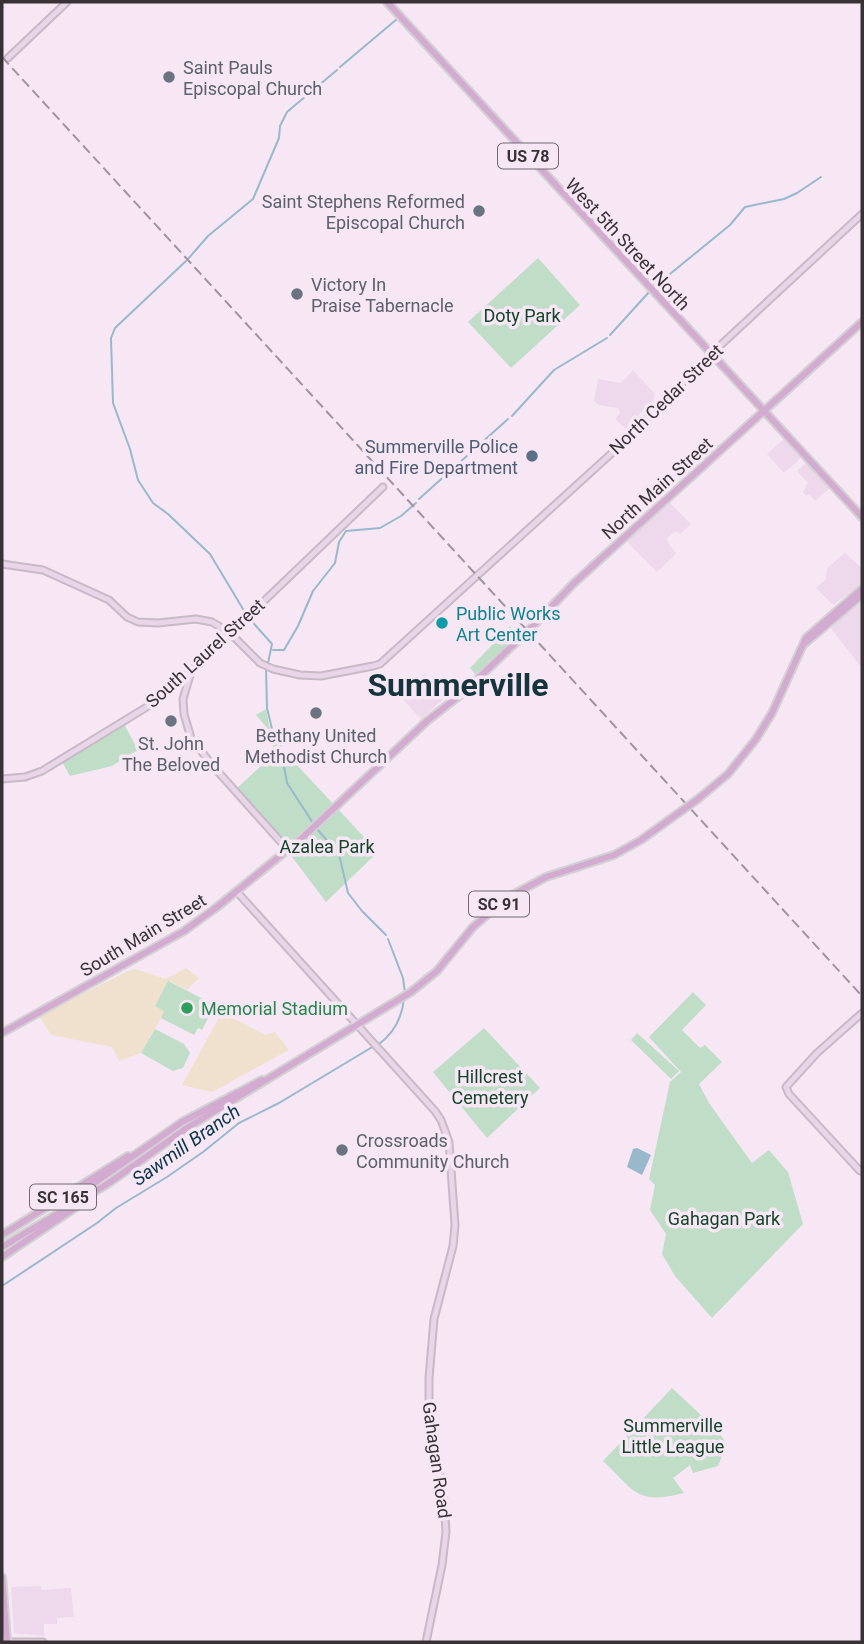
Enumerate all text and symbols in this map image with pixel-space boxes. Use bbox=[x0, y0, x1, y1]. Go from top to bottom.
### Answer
place label: Saint Pauls Episcopal Church bbox=[183, 57, 322, 99]
marker: Saint Pauls Episcopal Church bbox=[161, 69, 177, 85]
road number: US 78 bbox=[498, 144, 558, 168]
street label: West 5th Street North bbox=[561, 174, 695, 314]
place label: Saint Stephens Reformed Episcopal Church bbox=[262, 191, 465, 233]
marker: Saint Stephens Reformed Episcopal Church bbox=[471, 203, 487, 219]
place label: Victory In Praise Tabernacle bbox=[311, 274, 454, 316]
marker: Victory In Praise Tabernacle bbox=[289, 286, 305, 302]
park label: Doty Park bbox=[483, 305, 561, 326]
street label: North Cedar Street bbox=[605, 340, 727, 458]
street label: North Main Street bbox=[597, 433, 717, 543]
place label: Summerville Police and Fire Department bbox=[355, 436, 518, 478]
marker: Summerville Police and Fire Department bbox=[524, 448, 540, 464]
street label: South Laurel Street bbox=[141, 594, 269, 712]
place label: Public Works Art Center bbox=[456, 603, 561, 645]
marker: Public Works Art Center bbox=[434, 615, 450, 631]
district label: Summerville bbox=[367, 666, 549, 704]
marker: Bethany United Methodist Church bbox=[308, 705, 324, 721]
marker: St. John The Beloved bbox=[163, 713, 179, 729]
place label: Bethany United Methodist Church bbox=[245, 725, 387, 767]
place label: St. John The Beloved bbox=[122, 733, 220, 775]
park label: Azalea Park bbox=[279, 836, 375, 857]
street label: South Main Street bbox=[76, 889, 210, 981]
road number: SC 91 bbox=[469, 891, 529, 916]
place label: Memorial Stadium bbox=[201, 998, 348, 1019]
marker: Memorial Stadium bbox=[179, 1000, 195, 1016]
park label: Hillcrest Cemetery bbox=[452, 1066, 529, 1108]
water label: Sawmill Branch bbox=[128, 1099, 244, 1191]
place label: Crossroads Community Church bbox=[356, 1130, 509, 1172]
marker: Crossroads Community Church bbox=[334, 1142, 350, 1158]
road number: SC 165 bbox=[30, 1184, 96, 1210]
park label: Gahagan Park bbox=[668, 1208, 781, 1229]
street label: Gahagan Road bbox=[418, 1400, 456, 1520]
park label: Summerville Little League bbox=[622, 1415, 724, 1457]

